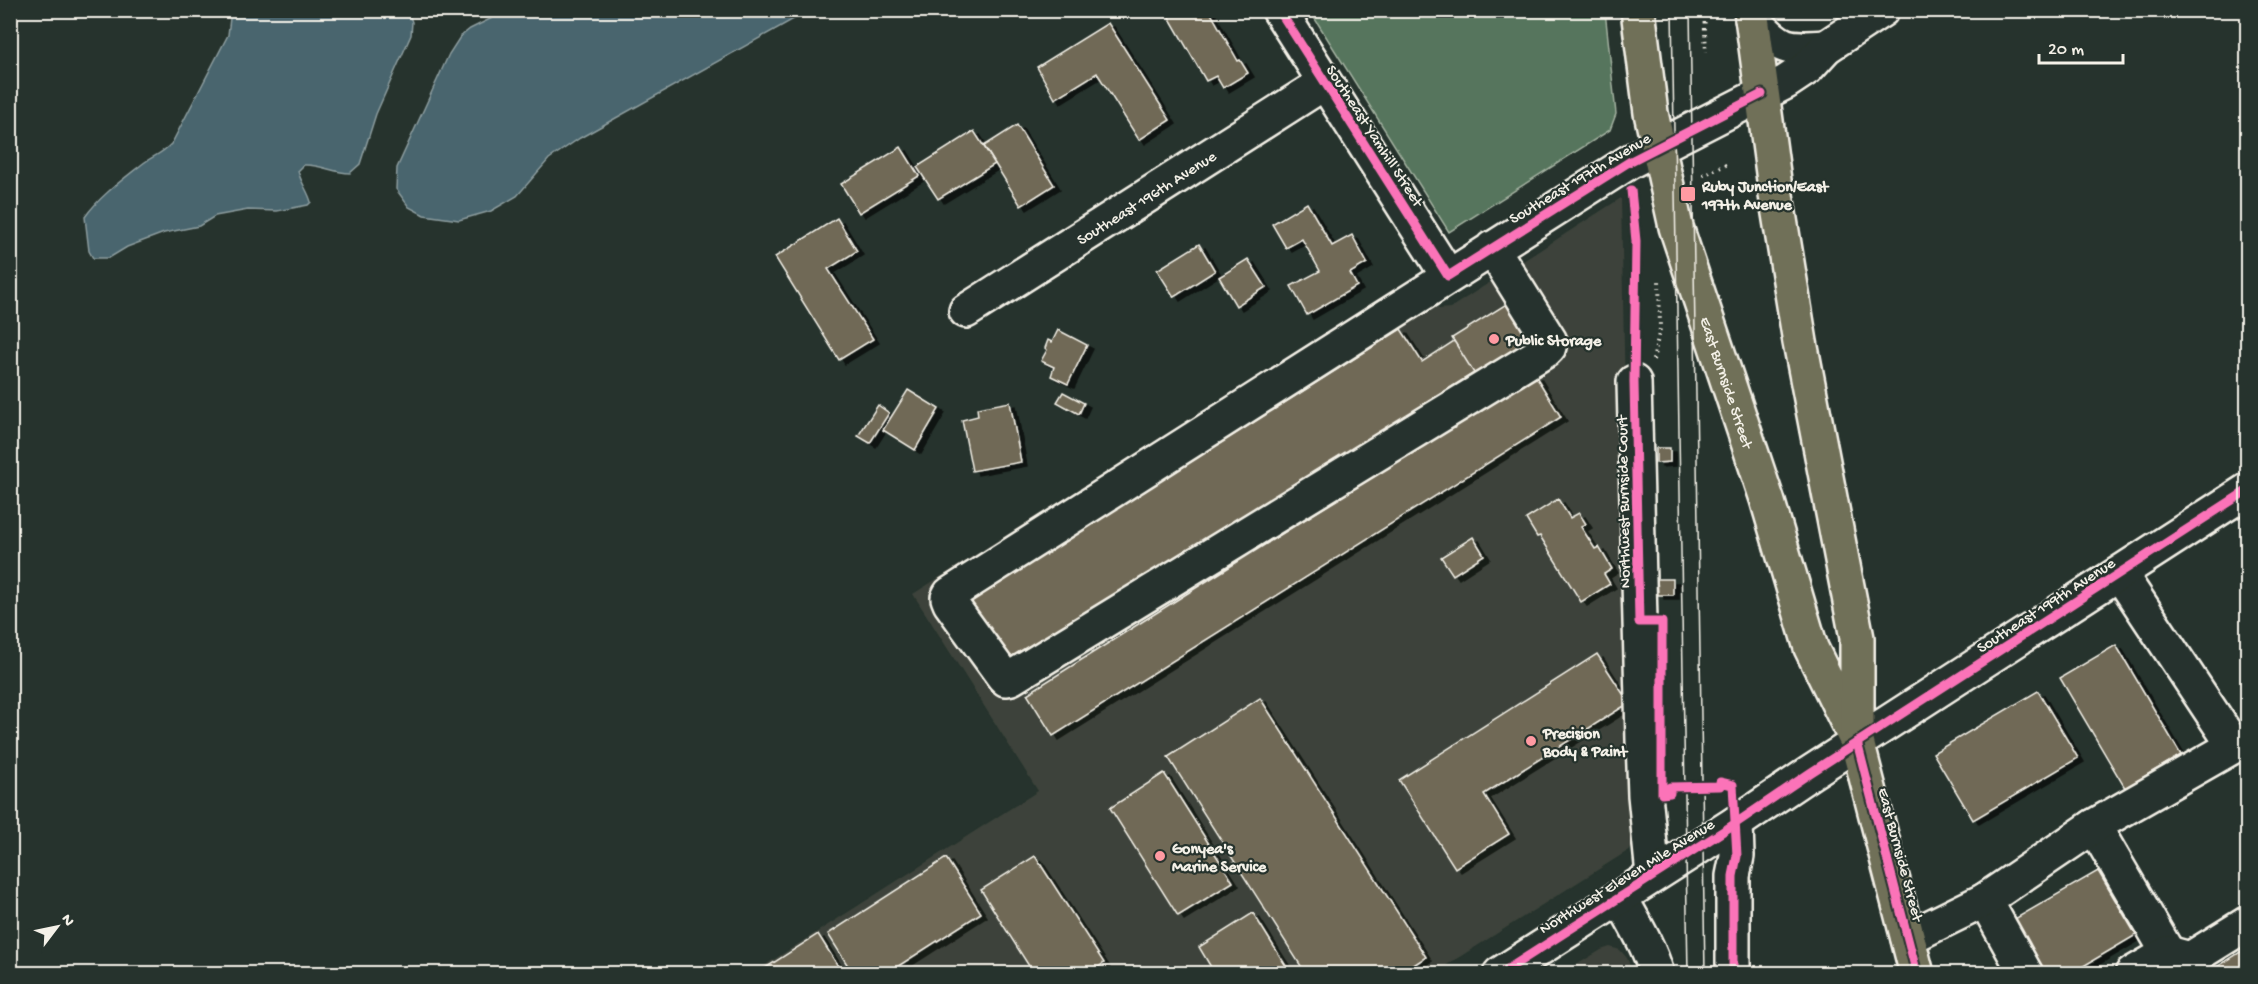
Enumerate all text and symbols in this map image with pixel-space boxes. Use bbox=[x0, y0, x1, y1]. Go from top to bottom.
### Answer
scale bar bbox=[2039, 27, 2123, 65]
text: 20 m bbox=[2048, 40, 2084, 61]
street label: Southeast Yamhill Street bbox=[1320, 63, 1427, 212]
street label: Southeast 197th Avenue bbox=[1507, 130, 1656, 230]
street label: Southeast 196th Avenue bbox=[1074, 148, 1221, 251]
place label: Ruby Junction/East 197th Avenue bbox=[1701, 179, 1830, 216]
marker: Ruby Junction/East 197th Avenue bbox=[1679, 185, 1697, 203]
street label: East Burnside Street bbox=[1694, 315, 1756, 453]
marker: Public Storage bbox=[1487, 332, 1501, 346]
place label: Public Storage bbox=[1505, 333, 1602, 352]
street label: Northwest Burnside Court bbox=[1614, 414, 1637, 589]
street label: Southeast 199th Avenue bbox=[1974, 555, 2120, 659]
place label: Precision Body & Paint bbox=[1542, 726, 1628, 763]
marker: Precision Body & Paint bbox=[1524, 734, 1538, 748]
street label: East Burnside Street bbox=[1872, 786, 1926, 925]
street label: Northwest Eleven Mile Avenue bbox=[1537, 816, 1720, 940]
place label: Gonyea's Marine Service bbox=[1172, 841, 1267, 878]
marker: Gonyea's Marine Service bbox=[1153, 849, 1167, 863]
north arrow bbox=[27, 897, 87, 957]
text: N bbox=[56, 911, 78, 931]

